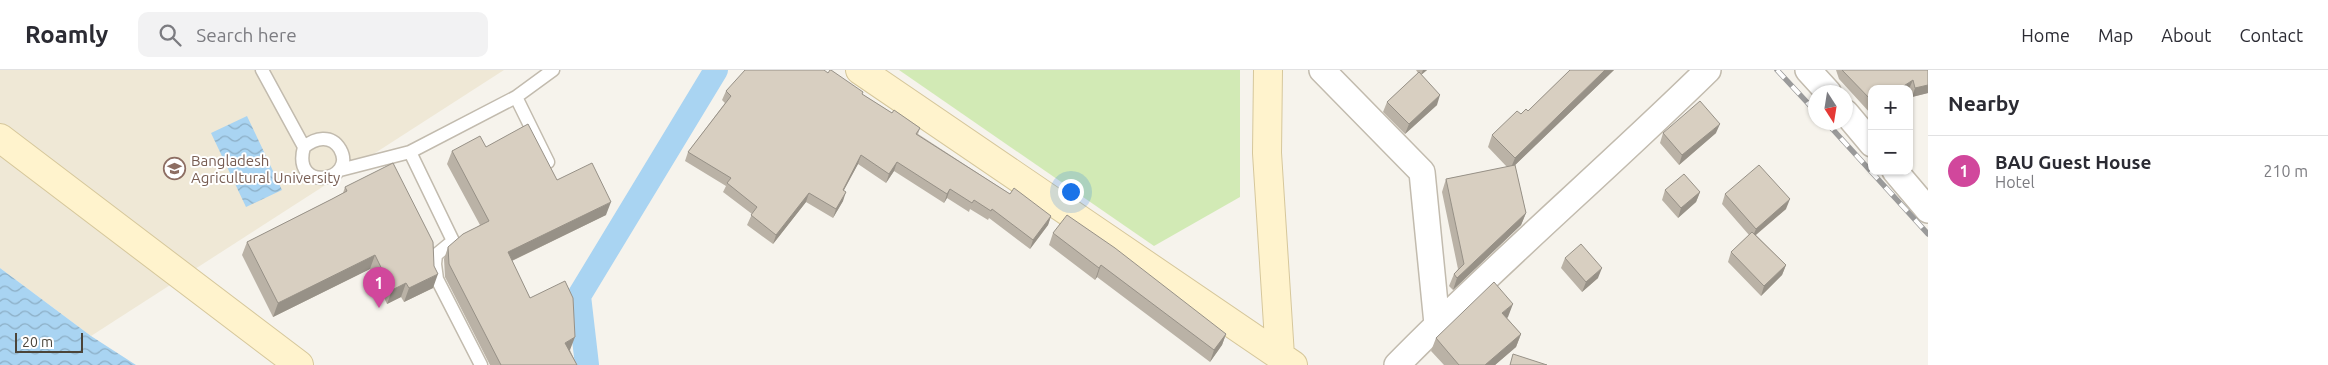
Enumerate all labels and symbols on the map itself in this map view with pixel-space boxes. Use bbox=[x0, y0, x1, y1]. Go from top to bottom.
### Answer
north arrow bbox=[1808, 85, 1853, 130]
place label: Bangladesh Agricultural University bbox=[191, 152, 340, 186]
school or university icon: Bangladesh Agricultural University bbox=[163, 157, 187, 181]
your location bbox=[1058, 179, 1084, 205]
pin: 1 bbox=[363, 267, 395, 308]
scale bar bbox=[15, 330, 82, 353]

